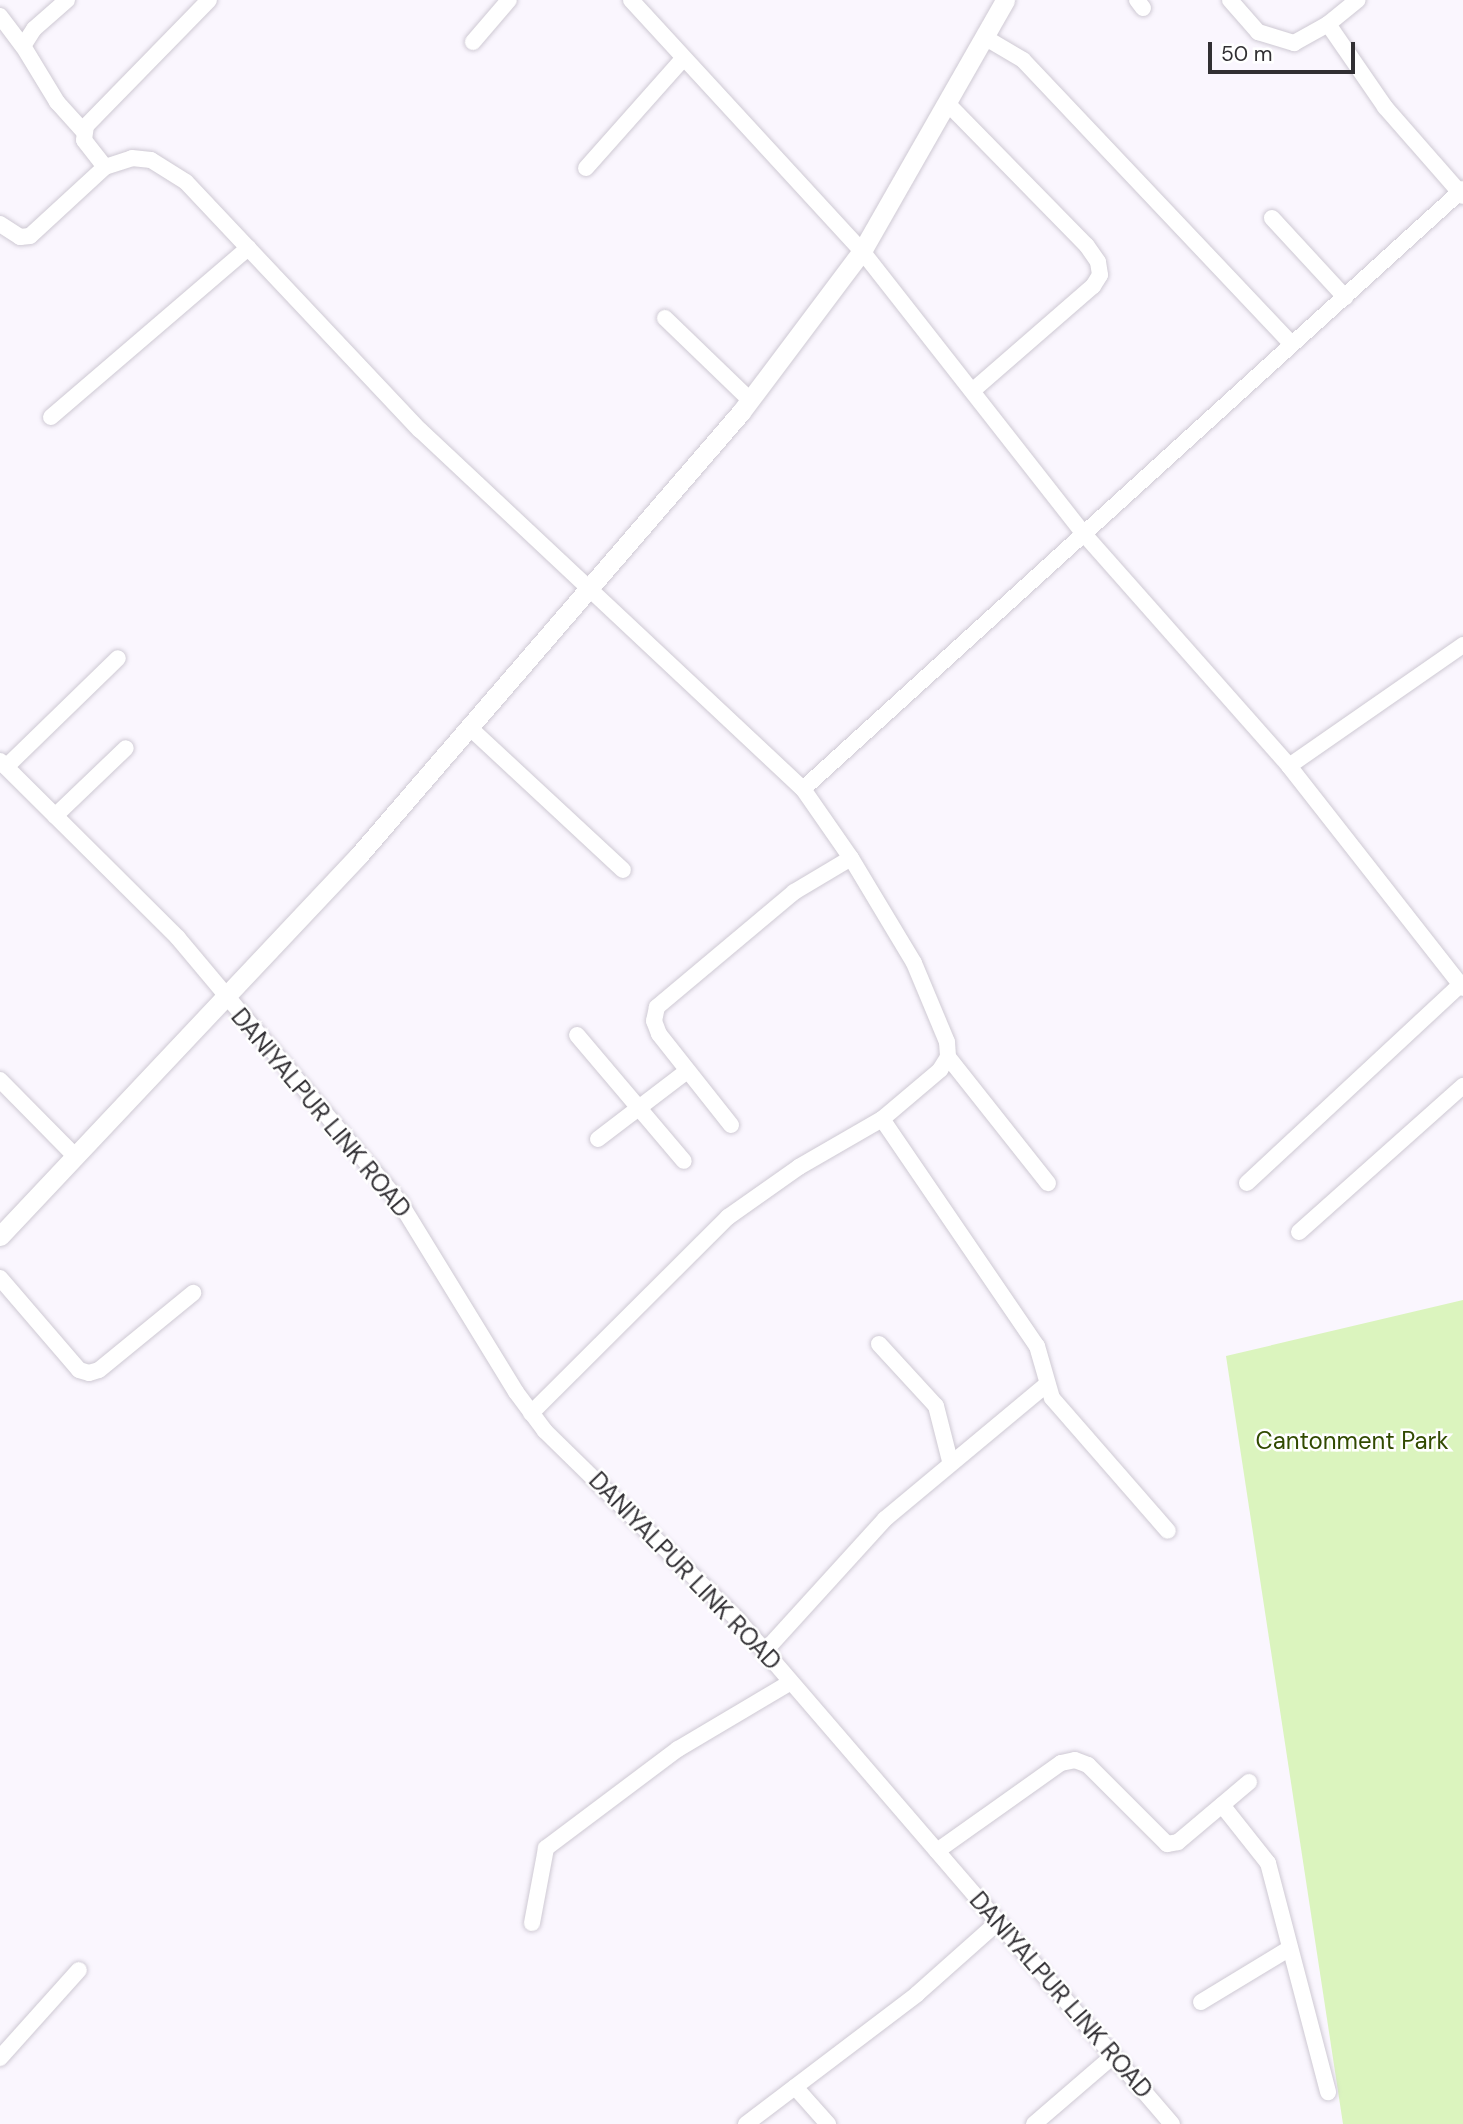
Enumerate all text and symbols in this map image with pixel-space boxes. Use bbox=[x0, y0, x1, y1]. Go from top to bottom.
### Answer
scale bar bbox=[1211, 28, 1358, 72]
text: 50 m bbox=[1221, 40, 1272, 68]
street label: DANIYALPUR LINK ROAD bbox=[225, 1003, 417, 1223]
park label: Cantonment Park bbox=[1255, 1427, 1449, 1455]
street label: DANIYALPUR LINK ROAD bbox=[583, 1466, 787, 1676]
street label: DANIYALPUR LINK ROAD bbox=[964, 1886, 1158, 2104]

